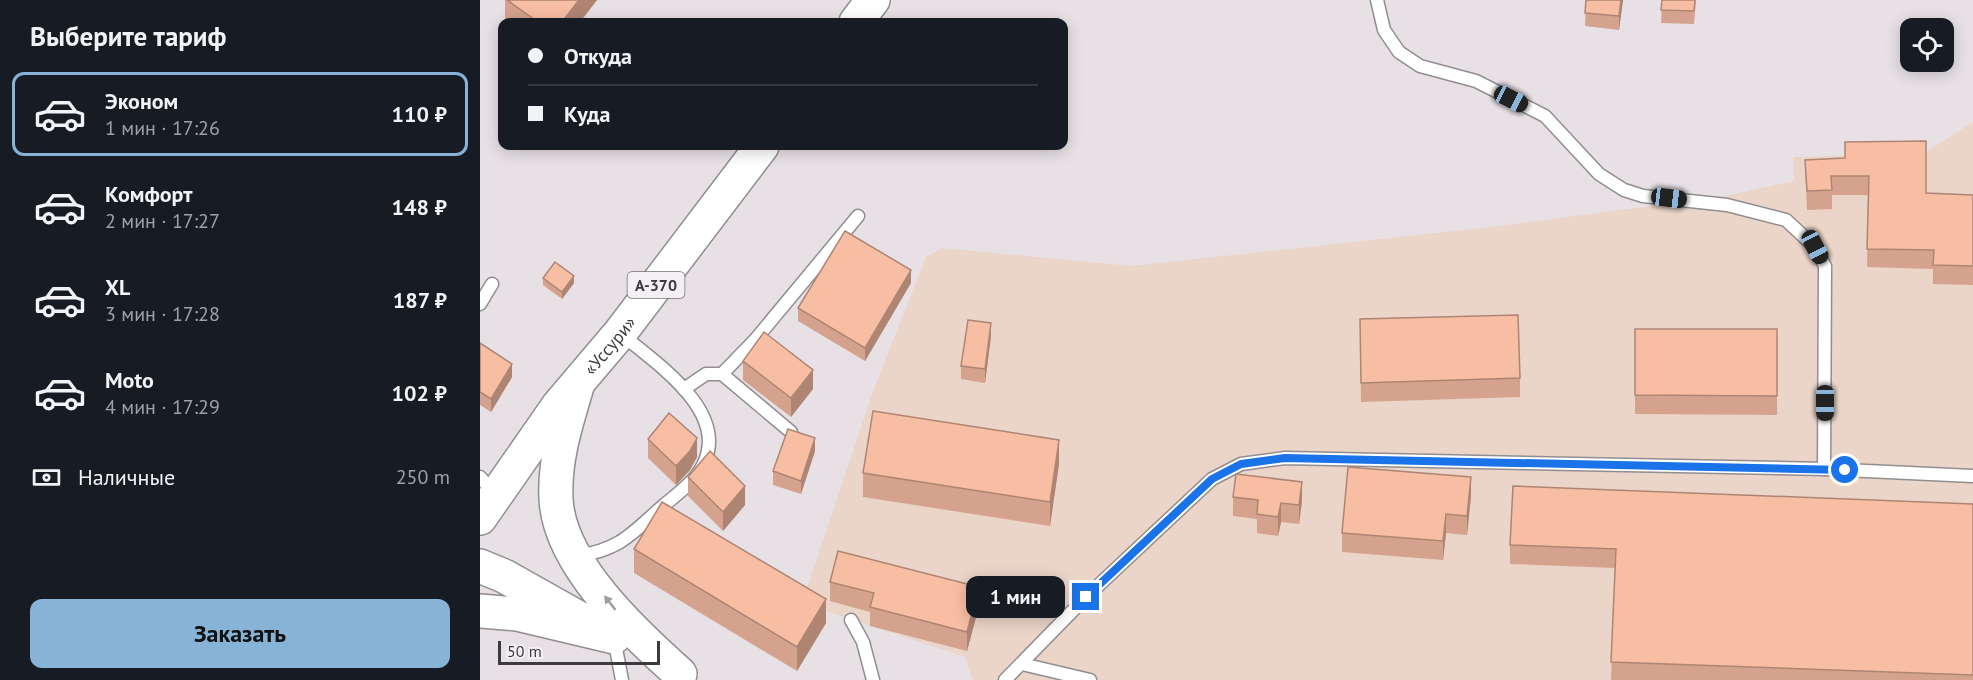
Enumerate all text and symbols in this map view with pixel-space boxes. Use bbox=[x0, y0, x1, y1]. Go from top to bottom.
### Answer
map controls bbox=[1900, 18, 1954, 72]
button: locate bbox=[1900, 18, 1954, 72]
text: Выберите тариф bbox=[30, 19, 226, 53]
text: Откуда bbox=[564, 42, 632, 70]
car bbox=[1491, 83, 1531, 115]
icon: car bbox=[33, 87, 87, 141]
text: Эконом bbox=[105, 87, 178, 115]
text: 110 ₽ bbox=[392, 100, 447, 128]
text: Куда bbox=[564, 100, 611, 128]
text: 1 мин · 17:26 bbox=[105, 115, 220, 141]
icon: car bbox=[33, 180, 87, 234]
text: Комфорт bbox=[105, 180, 193, 208]
car bbox=[1650, 187, 1688, 209]
text: 148 ₽ bbox=[392, 193, 447, 221]
text: 2 мин · 17:27 bbox=[105, 208, 220, 234]
car bbox=[1799, 227, 1831, 267]
road number: А-370 bbox=[628, 272, 684, 298]
icon: car bbox=[33, 273, 87, 327]
text: XL bbox=[105, 273, 130, 301]
text: 187 ₽ bbox=[393, 286, 447, 314]
text: 3 мин · 17:28 bbox=[105, 301, 220, 327]
street label: «Уссури» bbox=[578, 311, 640, 379]
icon: car bbox=[33, 366, 87, 420]
text: Moto bbox=[105, 366, 154, 394]
text: 102 ₽ bbox=[392, 379, 447, 407]
car bbox=[1816, 385, 1834, 421]
text: 4 мин · 17:29 bbox=[105, 394, 220, 420]
route start bbox=[1831, 456, 1858, 483]
icon: cash bbox=[30, 461, 63, 494]
text: Наличные bbox=[78, 463, 175, 491]
text: 250 m bbox=[396, 464, 450, 490]
callout: 1 мин bbox=[966, 576, 1065, 618]
route end bbox=[1072, 583, 1099, 610]
text: 1 мин bbox=[990, 584, 1041, 610]
one-way arrow bbox=[604, 595, 616, 610]
button: Заказать bbox=[30, 599, 450, 668]
scale bar bbox=[498, 638, 660, 666]
text: 50 m bbox=[507, 641, 542, 661]

